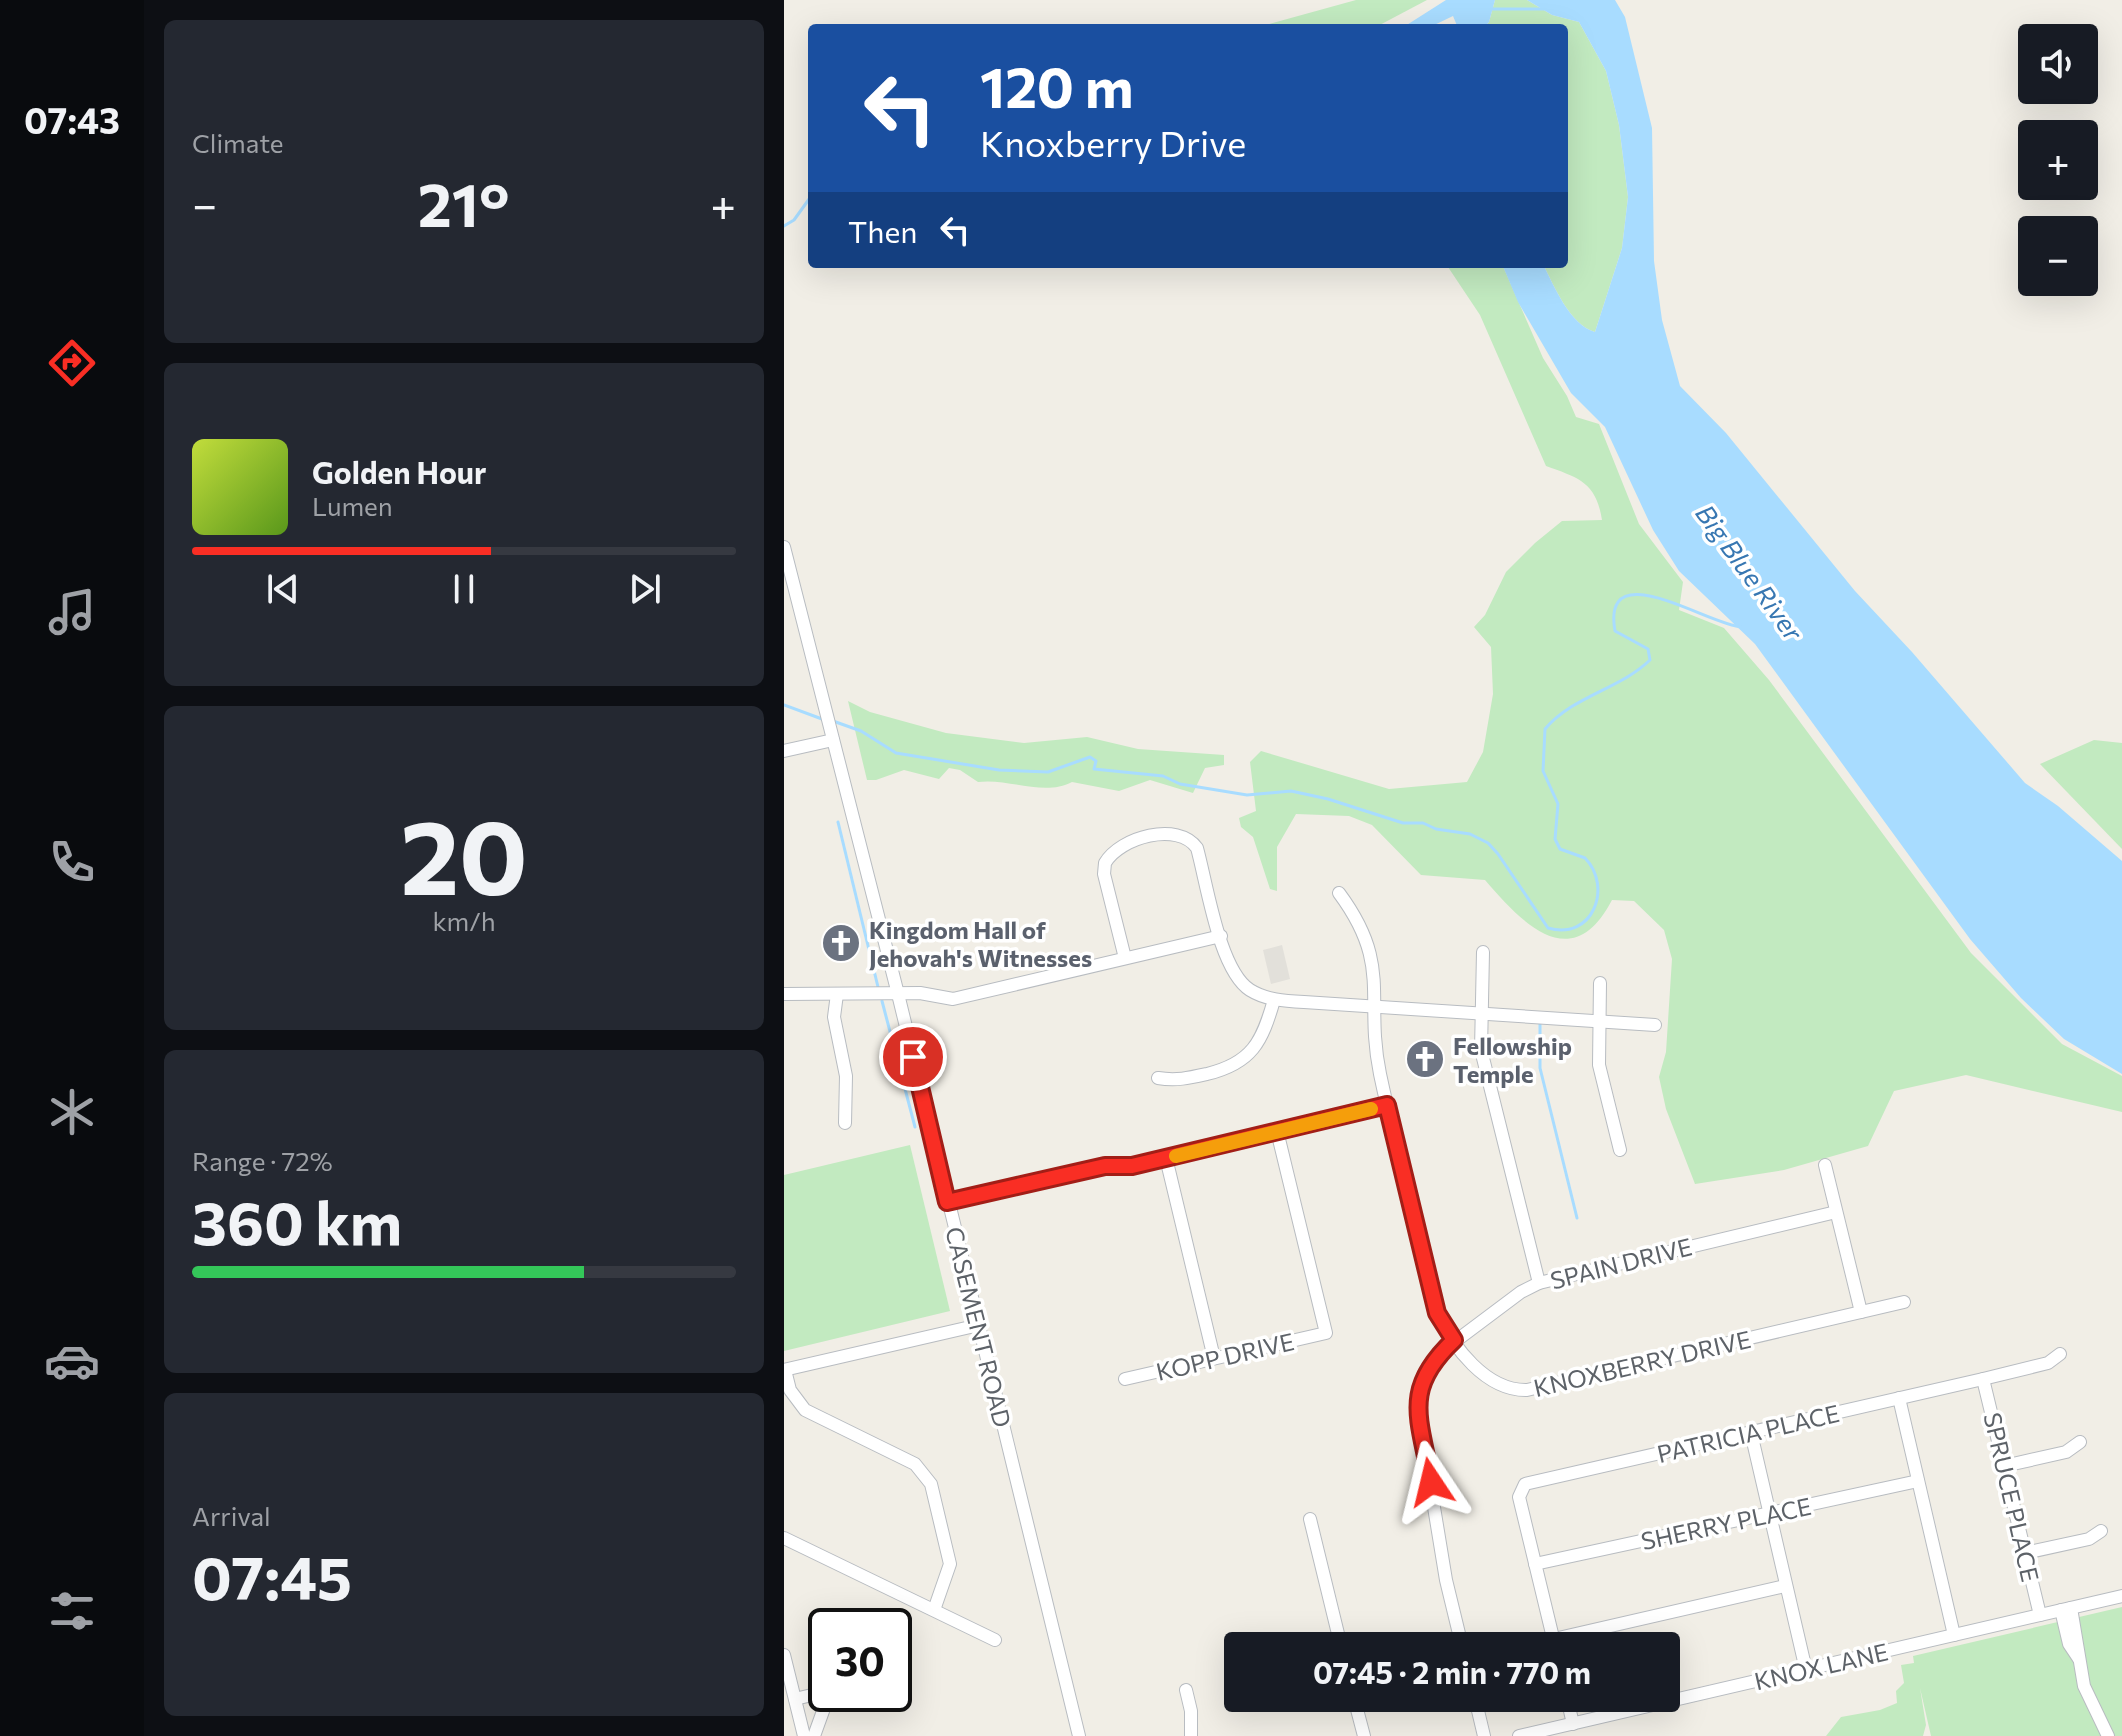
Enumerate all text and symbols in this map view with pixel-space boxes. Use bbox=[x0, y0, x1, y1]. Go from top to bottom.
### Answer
map controls bbox=[2018, 24, 2098, 296]
button: sound bbox=[2018, 24, 2098, 104]
text: 120 m bbox=[980, 51, 1134, 120]
icon: left bbox=[848, 56, 952, 160]
text: 07:43 bbox=[24, 97, 120, 141]
text: Knoxberry Drive bbox=[980, 120, 1246, 164]
button: + bbox=[2018, 120, 2098, 200]
text: Climate bbox=[192, 127, 284, 158]
text: 21° bbox=[418, 166, 510, 239]
text: − bbox=[192, 176, 217, 230]
text: + bbox=[710, 176, 736, 230]
icon: left bbox=[933, 208, 977, 252]
text: Then bbox=[848, 212, 917, 249]
button: − bbox=[2018, 216, 2098, 296]
icon: directions bbox=[44, 335, 100, 391]
text: Golden Hour bbox=[312, 453, 486, 490]
text: Lumen bbox=[312, 490, 393, 521]
water label: Big Blue River bbox=[1690, 498, 1811, 647]
icon: previous bbox=[261, 567, 305, 611]
icon: pause bbox=[442, 567, 486, 611]
icon: next bbox=[623, 567, 667, 611]
icon: music bbox=[44, 584, 100, 640]
text: 20 bbox=[400, 789, 528, 916]
icon: phone bbox=[44, 834, 100, 890]
text: km/h bbox=[432, 905, 496, 936]
place label: Kingdom Hall of Jehovah's Witnesses bbox=[869, 915, 1092, 972]
church icon: Kingdom Hall of Jehovah's Witnesses bbox=[820, 922, 862, 964]
pin bbox=[879, 1023, 947, 1091]
place label: Fellowship Temple bbox=[1453, 1031, 1572, 1088]
icon: arrive bbox=[891, 1035, 935, 1079]
church icon: Fellowship Temple bbox=[1404, 1038, 1446, 1080]
icon: climate bbox=[44, 1084, 100, 1140]
text: Range · 72% bbox=[192, 1145, 333, 1176]
text: 360 km bbox=[192, 1184, 402, 1257]
street label: CASEMENT ROAD bbox=[940, 1224, 1018, 1430]
street label: SPAIN DRIVE bbox=[1547, 1231, 1695, 1295]
street label: KNOXBERRY DRIVE bbox=[1531, 1324, 1753, 1402]
street label: KOPP DRIVE bbox=[1153, 1326, 1297, 1386]
icon: car bbox=[44, 1333, 100, 1389]
street label: PATRICIA PLACE bbox=[1654, 1398, 1842, 1468]
street label: SPRUCE PLACE bbox=[1978, 1410, 2046, 1584]
position arrow bbox=[1389, 1440, 1473, 1524]
street label: SHERRY PLACE bbox=[1638, 1491, 1814, 1555]
text: Arrival bbox=[192, 1500, 271, 1531]
text: 07:45 bbox=[192, 1539, 352, 1612]
icon: filters bbox=[44, 1583, 100, 1639]
speed limit sign: 30 bbox=[808, 1608, 912, 1712]
street label: KNOX LANE bbox=[1751, 1637, 1891, 1695]
text: 07:45 · 2 min · 770 m bbox=[1313, 1653, 1591, 1690]

